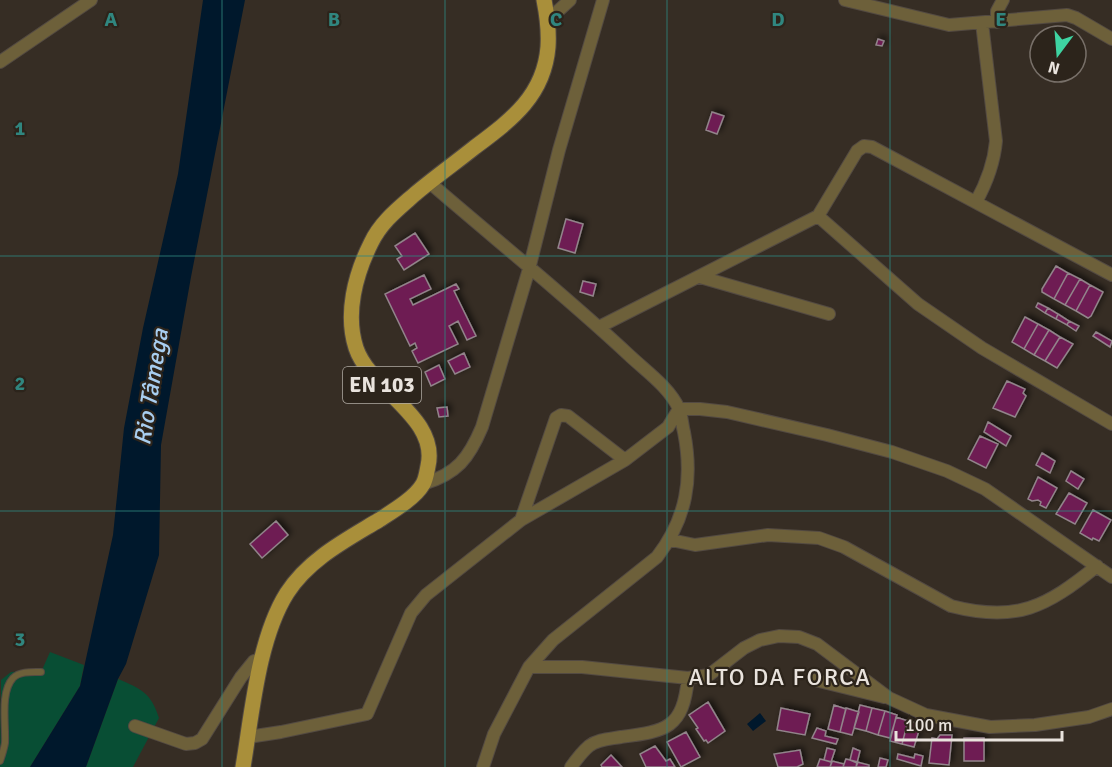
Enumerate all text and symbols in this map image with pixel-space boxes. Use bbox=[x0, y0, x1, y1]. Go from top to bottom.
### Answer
text: A bbox=[105, 7, 118, 32]
text: B bbox=[328, 7, 340, 32]
text: C bbox=[550, 7, 562, 32]
text: D bbox=[771, 7, 785, 32]
text: E bbox=[995, 7, 1007, 32]
north arrow bbox=[1028, 24, 1088, 84]
text: N bbox=[1046, 56, 1062, 79]
text: 1 bbox=[15, 116, 26, 141]
water label: Rio Tâmega bbox=[127, 326, 175, 447]
road number: EN 103 bbox=[343, 367, 421, 403]
text: 2 bbox=[15, 371, 25, 396]
text: 3 bbox=[15, 627, 25, 652]
district label: ALTO DA FORCA bbox=[689, 662, 871, 692]
scale bar bbox=[896, 704, 1062, 742]
text: 100 m bbox=[905, 714, 952, 736]

